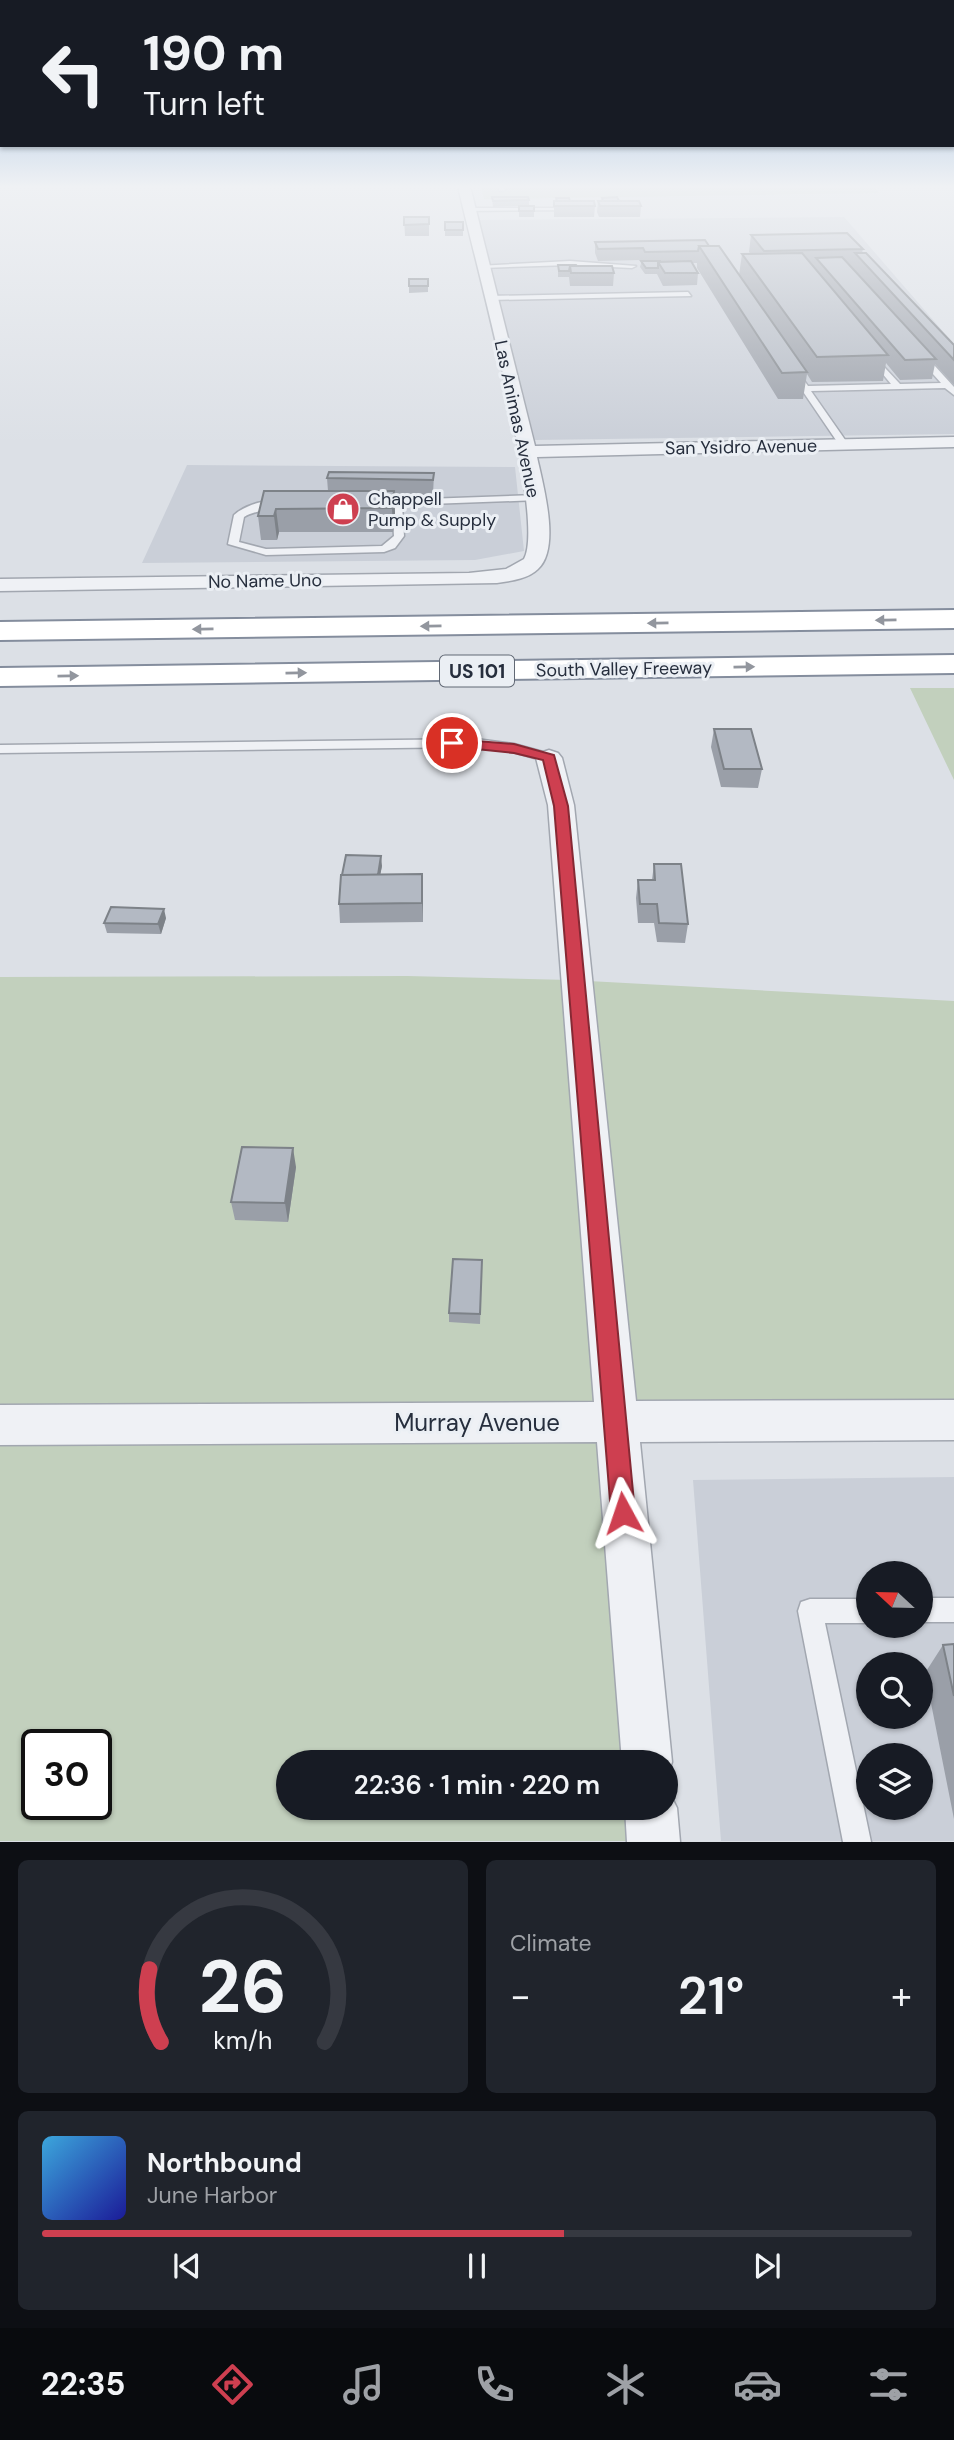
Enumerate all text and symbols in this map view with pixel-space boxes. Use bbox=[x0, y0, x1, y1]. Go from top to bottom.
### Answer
text: 190 m bbox=[143, 21, 284, 85]
icon: left bbox=[28, 28, 119, 119]
text: Turn left bbox=[143, 83, 265, 125]
street label: Las Animas Avenue bbox=[489, 338, 545, 500]
street label: San Ysidro Avenue bbox=[665, 434, 817, 460]
place label: Chappell Pump & Supply bbox=[368, 487, 496, 532]
shop icon: Chappell Pump & Supply bbox=[324, 490, 362, 528]
street label: No Name Uno bbox=[208, 568, 322, 594]
one-way arrow bbox=[875, 614, 897, 625]
one-way arrow bbox=[647, 617, 669, 629]
one-way arrow bbox=[420, 620, 442, 632]
one-way arrow bbox=[192, 623, 214, 634]
street label: South Valley Freeway bbox=[536, 655, 712, 683]
road number: US 101 bbox=[440, 656, 514, 686]
one-way arrow bbox=[733, 661, 755, 673]
one-way arrow bbox=[285, 667, 307, 679]
one-way arrow bbox=[57, 671, 79, 682]
pin bbox=[422, 713, 482, 773]
icon: arrive bbox=[433, 724, 471, 762]
street label: Murray Avenue bbox=[394, 1407, 560, 1438]
position arrow bbox=[586, 1476, 660, 1550]
north arrow bbox=[856, 1561, 933, 1638]
map controls bbox=[856, 1561, 933, 1820]
button: search bbox=[856, 1652, 933, 1729]
speed limit sign: 30 bbox=[21, 1729, 112, 1820]
button: layers bbox=[856, 1743, 933, 1820]
text: 22:36 · 1 min · 220 m bbox=[354, 1768, 600, 1802]
text: Climate bbox=[510, 1928, 592, 1958]
text: 26 bbox=[199, 1941, 287, 2036]
text: 21° bbox=[678, 1962, 744, 2030]
text: − bbox=[510, 1971, 531, 2021]
text: + bbox=[891, 1971, 912, 2021]
text: km/h bbox=[213, 2024, 273, 2057]
text: Northbound bbox=[147, 2146, 302, 2180]
text: June Harbor bbox=[147, 2180, 277, 2210]
icon: previous bbox=[168, 2247, 206, 2285]
icon: pause bbox=[458, 2247, 496, 2285]
icon: next bbox=[748, 2247, 786, 2285]
icon: directions bbox=[208, 2360, 257, 2409]
icon: music bbox=[339, 2360, 388, 2409]
icon: phone bbox=[470, 2360, 519, 2409]
icon: climate bbox=[601, 2360, 650, 2409]
icon: car bbox=[733, 2360, 782, 2409]
icon: filters bbox=[864, 2360, 913, 2409]
text: 22:35 bbox=[41, 2363, 125, 2405]

